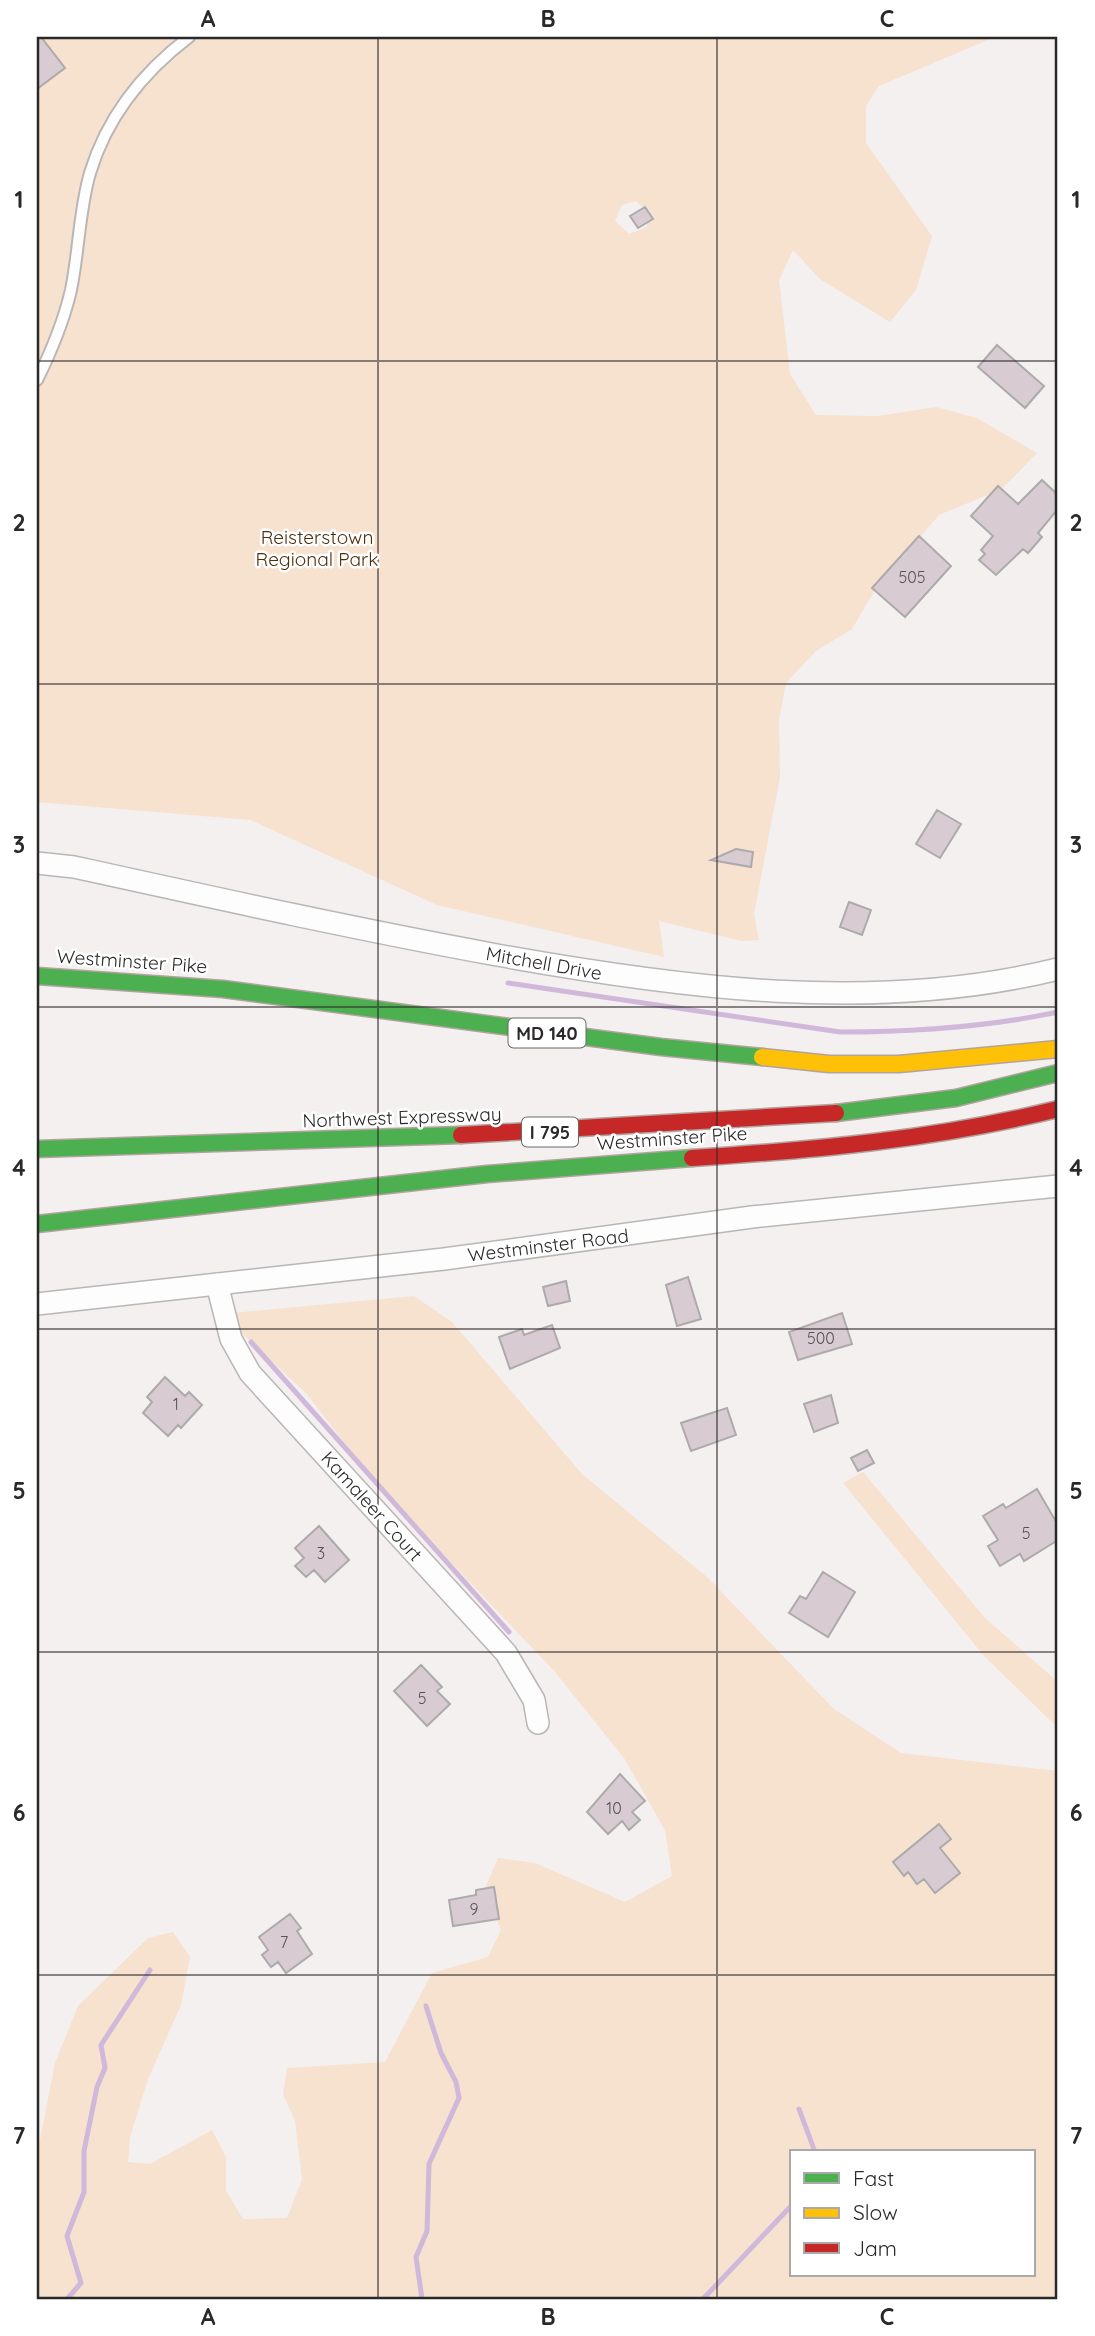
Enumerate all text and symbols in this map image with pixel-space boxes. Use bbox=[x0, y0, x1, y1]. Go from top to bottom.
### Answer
text: A bbox=[201, 4, 216, 33]
text: B bbox=[540, 4, 556, 33]
text: C bbox=[880, 4, 894, 33]
text: 1 bbox=[15, 185, 23, 214]
text: 1 bbox=[1072, 185, 1080, 214]
text: 2 bbox=[12, 508, 26, 537]
text: 2 bbox=[1069, 508, 1083, 537]
park label: Reisterstown Regional Park bbox=[256, 525, 378, 571]
house number: 505 bbox=[899, 567, 925, 587]
text: 3 bbox=[13, 830, 25, 859]
text: 3 bbox=[1070, 830, 1082, 859]
street label: Mitchell Drive bbox=[484, 941, 604, 985]
street label: Westminster Pike bbox=[56, 944, 208, 978]
road number: MD 140 bbox=[508, 1018, 586, 1048]
street label: Northwest Expressway bbox=[302, 1102, 502, 1132]
road number: I 795 bbox=[522, 1118, 578, 1147]
street label: Westminster Pike bbox=[596, 1121, 748, 1155]
text: 4 bbox=[12, 1153, 26, 1182]
text: 4 bbox=[1069, 1153, 1083, 1182]
street label: Westminster Road bbox=[466, 1223, 630, 1267]
house number: 500 bbox=[807, 1328, 835, 1348]
house number: 1 bbox=[173, 1394, 179, 1414]
street label: Kamaleer Court bbox=[316, 1446, 428, 1566]
text: 5 bbox=[12, 1476, 26, 1505]
text: 5 bbox=[1069, 1476, 1083, 1505]
house number: 5 bbox=[1022, 1523, 1030, 1543]
house number: 3 bbox=[317, 1543, 325, 1563]
house number: 5 bbox=[418, 1688, 426, 1708]
text: 6 bbox=[13, 1798, 25, 1827]
house number: 10 bbox=[606, 1798, 622, 1818]
text: 6 bbox=[1070, 1798, 1082, 1827]
house number: 9 bbox=[470, 1899, 479, 1919]
house number: 7 bbox=[280, 1932, 288, 1952]
text: 7 bbox=[13, 2121, 26, 2150]
text: 7 bbox=[1070, 2121, 1083, 2150]
legend bbox=[790, 2150, 1036, 2276]
text: Fast bbox=[853, 2165, 894, 2191]
text: Slow bbox=[853, 2199, 898, 2225]
text: Jam bbox=[853, 2235, 897, 2261]
text: A bbox=[201, 2302, 216, 2331]
text: B bbox=[540, 2302, 556, 2331]
text: C bbox=[880, 2302, 894, 2331]

